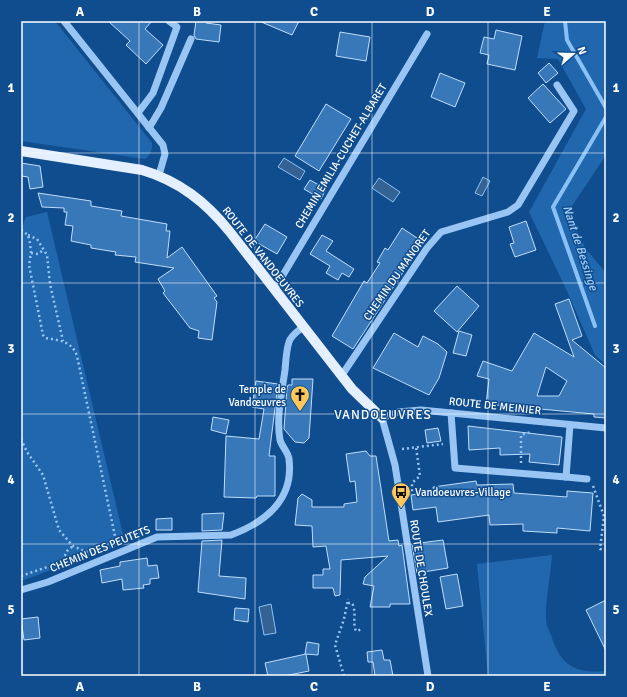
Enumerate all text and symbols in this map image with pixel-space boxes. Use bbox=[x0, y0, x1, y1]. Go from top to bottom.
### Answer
text: A bbox=[76, 4, 85, 20]
text: B bbox=[193, 4, 201, 20]
text: C bbox=[310, 4, 318, 20]
text: D bbox=[426, 4, 435, 20]
text: E bbox=[543, 4, 551, 20]
north arrow bbox=[553, 34, 593, 74]
text: N bbox=[575, 45, 589, 57]
text: 1 bbox=[7, 80, 15, 96]
text: 1 bbox=[612, 80, 620, 96]
street label: CHEMIN EMILIA-CUCHET-ALBARET bbox=[292, 81, 390, 231]
street label: ROUTE DE VANDOEUVRES bbox=[220, 204, 306, 310]
water label: Nant de Bessinge bbox=[559, 204, 601, 293]
text: 2 bbox=[7, 210, 15, 226]
text: 2 bbox=[612, 210, 620, 226]
street label: CHEMIN DU MANORET bbox=[361, 227, 434, 323]
text: 3 bbox=[7, 341, 15, 357]
text: 3 bbox=[612, 341, 620, 357]
place label: Temple de Vandœuvres bbox=[228, 383, 286, 409]
church icon: Temple de Vandœuvres bbox=[289, 384, 311, 412]
street label: ROUTE DE MEINIER bbox=[448, 395, 542, 417]
district label: VANDOEUVRES bbox=[334, 407, 432, 423]
text: 4 bbox=[7, 472, 15, 488]
text: 4 bbox=[612, 472, 620, 488]
bus stop icon: Vandoeuvres-Village bbox=[390, 481, 412, 509]
place label: Vandoeuvres-Village bbox=[415, 486, 511, 499]
street label: ROUTE DE CHOULEX bbox=[407, 519, 435, 618]
street label: CHEMIN DES PEUTETS bbox=[48, 523, 152, 575]
text: 5 bbox=[7, 602, 15, 618]
text: 5 bbox=[612, 602, 620, 618]
text: A bbox=[76, 679, 85, 695]
text: B bbox=[193, 679, 201, 695]
text: C bbox=[310, 679, 318, 695]
text: D bbox=[426, 679, 435, 695]
text: E bbox=[543, 679, 551, 695]

